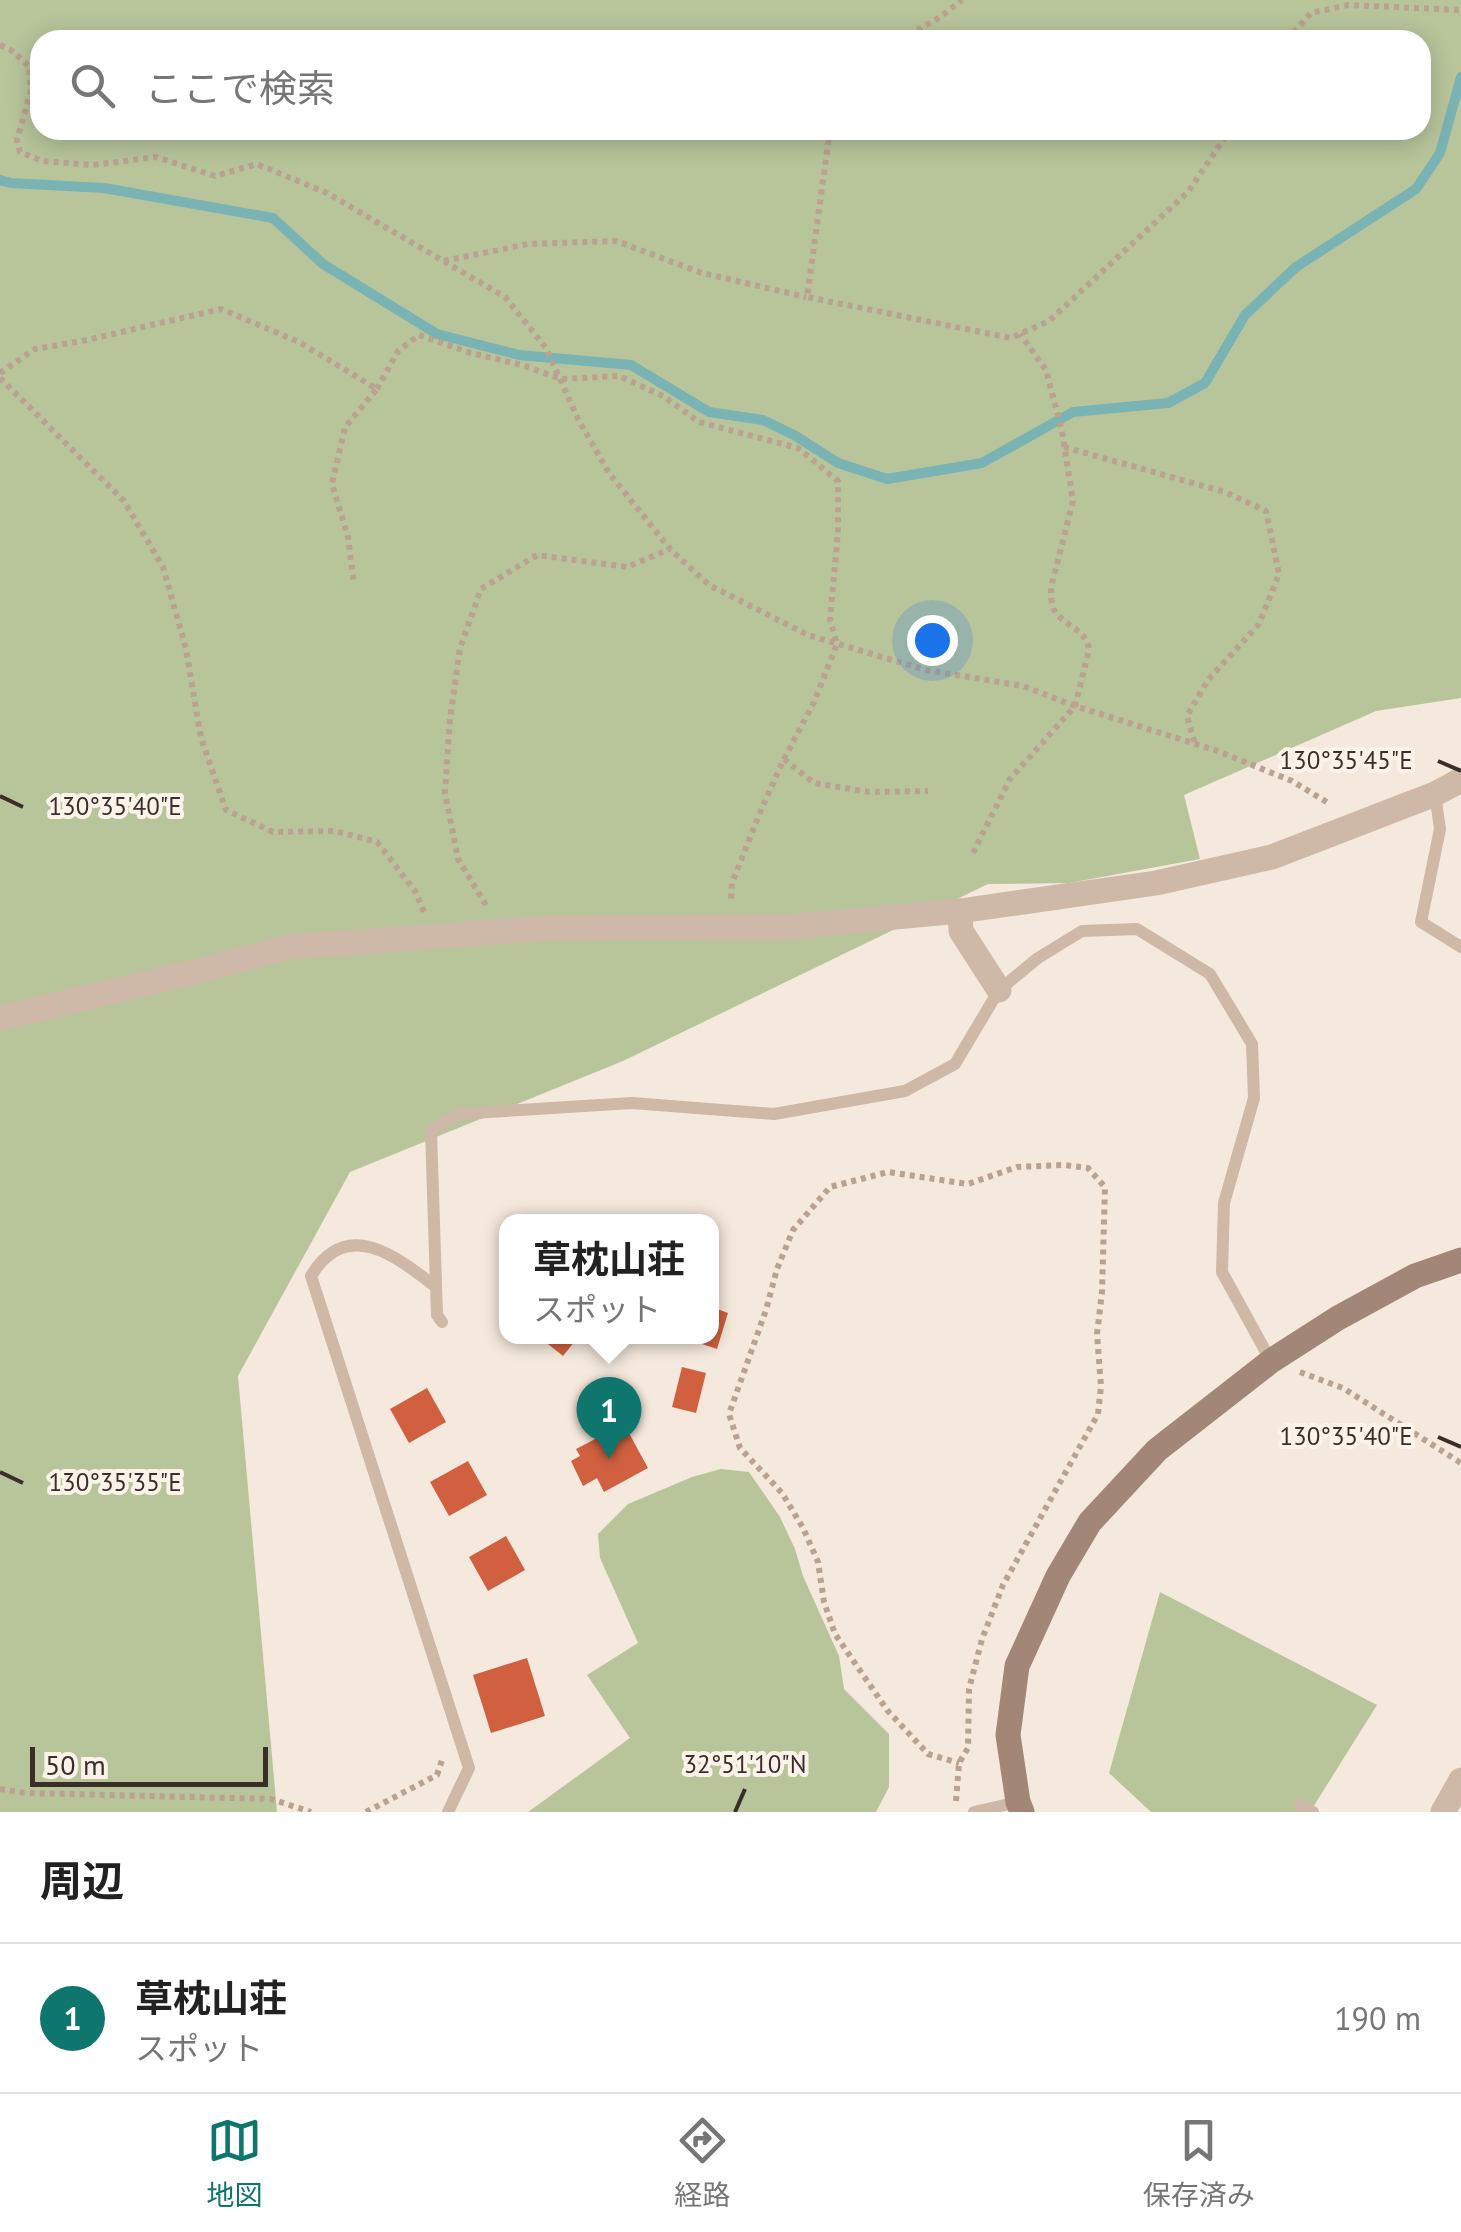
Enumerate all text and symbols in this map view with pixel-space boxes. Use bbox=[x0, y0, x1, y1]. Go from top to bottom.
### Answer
search box bbox=[30, 30, 1431, 140]
icon: search bbox=[65, 58, 120, 113]
text: ここで検索 bbox=[145, 63, 335, 112]
your location bbox=[907, 615, 958, 666]
text: 130°35'45"E bbox=[1279, 744, 1413, 776]
text: 130°35'40"E bbox=[48, 790, 182, 822]
popup bbox=[499, 1214, 719, 1344]
text: 草枕山荘 bbox=[533, 1234, 685, 1283]
text: スポット bbox=[533, 1288, 661, 1330]
pin: 1 bbox=[576, 1376, 642, 1459]
text: 130°35'40"E bbox=[1279, 1420, 1413, 1452]
text: 130°35'35"E bbox=[48, 1466, 182, 1498]
scale bar bbox=[30, 1742, 268, 1786]
text: 50 m bbox=[45, 1746, 106, 1783]
text: 32°51'10"N bbox=[683, 1748, 807, 1780]
text: 周辺 bbox=[40, 1853, 124, 1908]
text: 草枕山荘 bbox=[135, 1973, 287, 2022]
text: 1 bbox=[63, 1997, 82, 2039]
text: 190 m bbox=[1334, 1997, 1421, 2039]
text: スポット bbox=[135, 2027, 263, 2069]
tab: 地図 bbox=[206, 2113, 262, 2213]
tab: 経路 bbox=[674, 2113, 731, 2213]
tab: 保存済み bbox=[1143, 2113, 1255, 2213]

